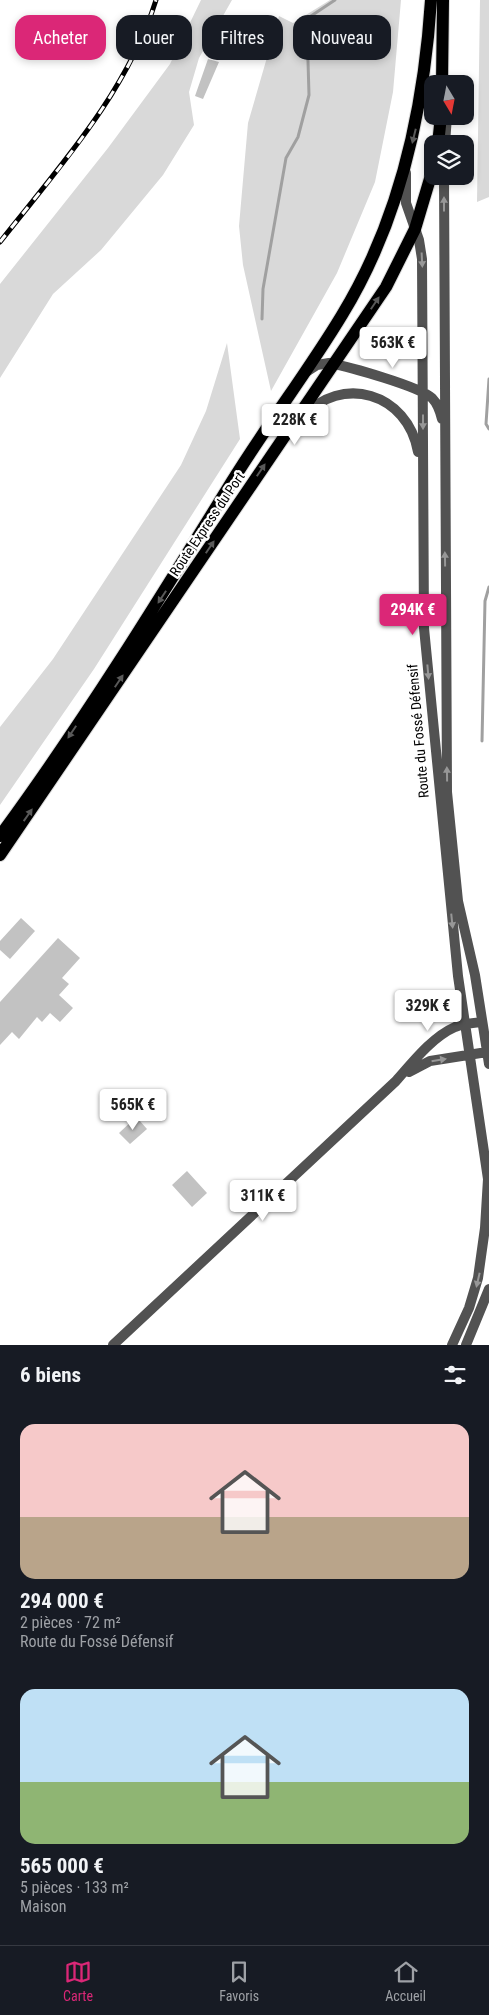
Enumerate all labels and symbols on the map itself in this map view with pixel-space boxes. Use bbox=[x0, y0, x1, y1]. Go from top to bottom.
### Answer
north arrow bbox=[424, 75, 474, 125]
one-way arrow bbox=[409, 129, 417, 144]
one-way arrow bbox=[440, 196, 448, 212]
one-way arrow bbox=[418, 252, 426, 268]
one-way arrow bbox=[370, 296, 380, 310]
pin: 563K € bbox=[352, 326, 434, 369]
pin: 228K € bbox=[254, 404, 336, 446]
one-way arrow bbox=[419, 414, 427, 430]
one-way arrow bbox=[256, 464, 266, 477]
street label: Route Express du Port bbox=[166, 469, 248, 579]
one-way arrow bbox=[205, 540, 214, 553]
one-way arrow bbox=[441, 551, 449, 567]
one-way arrow bbox=[157, 590, 167, 604]
pin: 294K € bbox=[372, 594, 454, 636]
street label: Route du Fossé Défensif bbox=[404, 663, 432, 799]
one-way arrow bbox=[424, 664, 432, 680]
one-way arrow bbox=[114, 674, 124, 688]
one-way arrow bbox=[67, 725, 76, 739]
one-way arrow bbox=[443, 766, 451, 782]
one-way arrow bbox=[23, 809, 33, 822]
one-way arrow bbox=[448, 913, 456, 929]
pin: 329K € bbox=[387, 990, 469, 1032]
one-way arrow bbox=[431, 1055, 447, 1063]
pin: 565K € bbox=[92, 1088, 174, 1131]
pin: 311K € bbox=[222, 1180, 304, 1222]
one-way arrow bbox=[474, 1272, 482, 1287]

